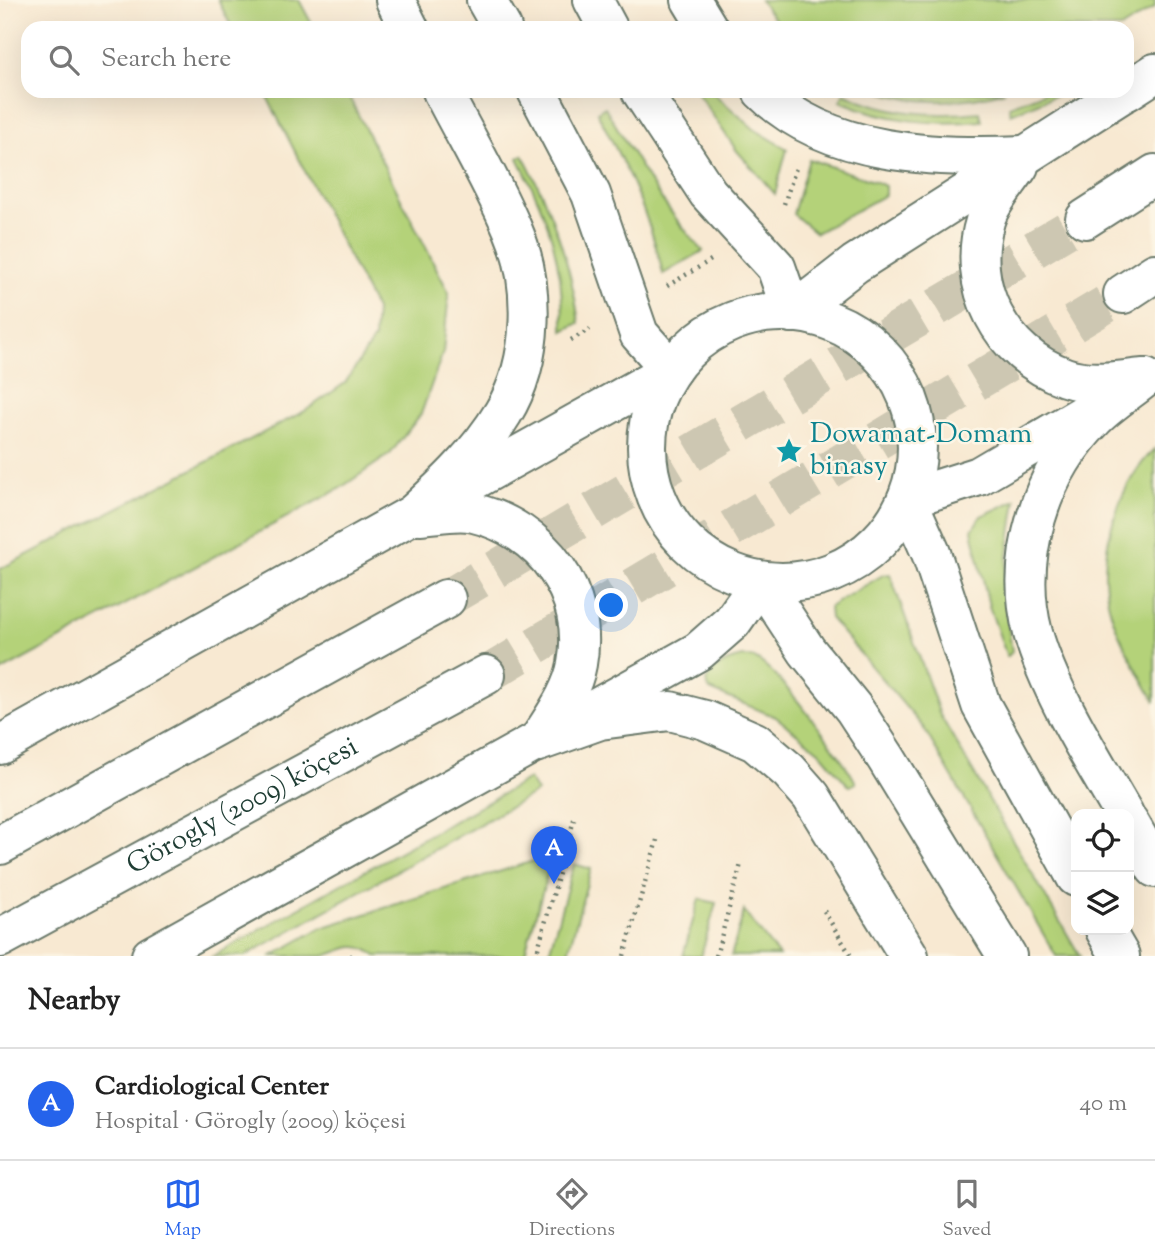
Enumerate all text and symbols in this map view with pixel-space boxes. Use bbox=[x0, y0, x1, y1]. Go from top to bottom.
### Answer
search box bbox=[21, 21, 1134, 98]
icon: search bbox=[45, 41, 83, 79]
text: Search here bbox=[101, 41, 231, 78]
place label: Dowamat-Domam binasy bbox=[810, 415, 1032, 487]
place icon: Dowamat-Domam binasy bbox=[774, 436, 804, 466]
your location bbox=[594, 588, 628, 622]
street label: Görogly (2009) köçesi bbox=[120, 728, 366, 886]
map controls bbox=[1071, 809, 1134, 935]
button: locate bbox=[1071, 809, 1134, 872]
pin: A bbox=[531, 826, 577, 884]
button: layers bbox=[1071, 872, 1134, 935]
text: Nearby bbox=[28, 980, 120, 1023]
text: Cardiological Center bbox=[95, 1069, 329, 1106]
text: A bbox=[42, 1088, 60, 1121]
text: 40 m bbox=[1080, 1088, 1127, 1121]
text: Hospital · Görogly (2009) köçesi bbox=[95, 1106, 406, 1139]
tab: Map bbox=[164, 1175, 202, 1244]
tab: Directions bbox=[529, 1175, 615, 1244]
tab: Saved bbox=[942, 1175, 991, 1244]

